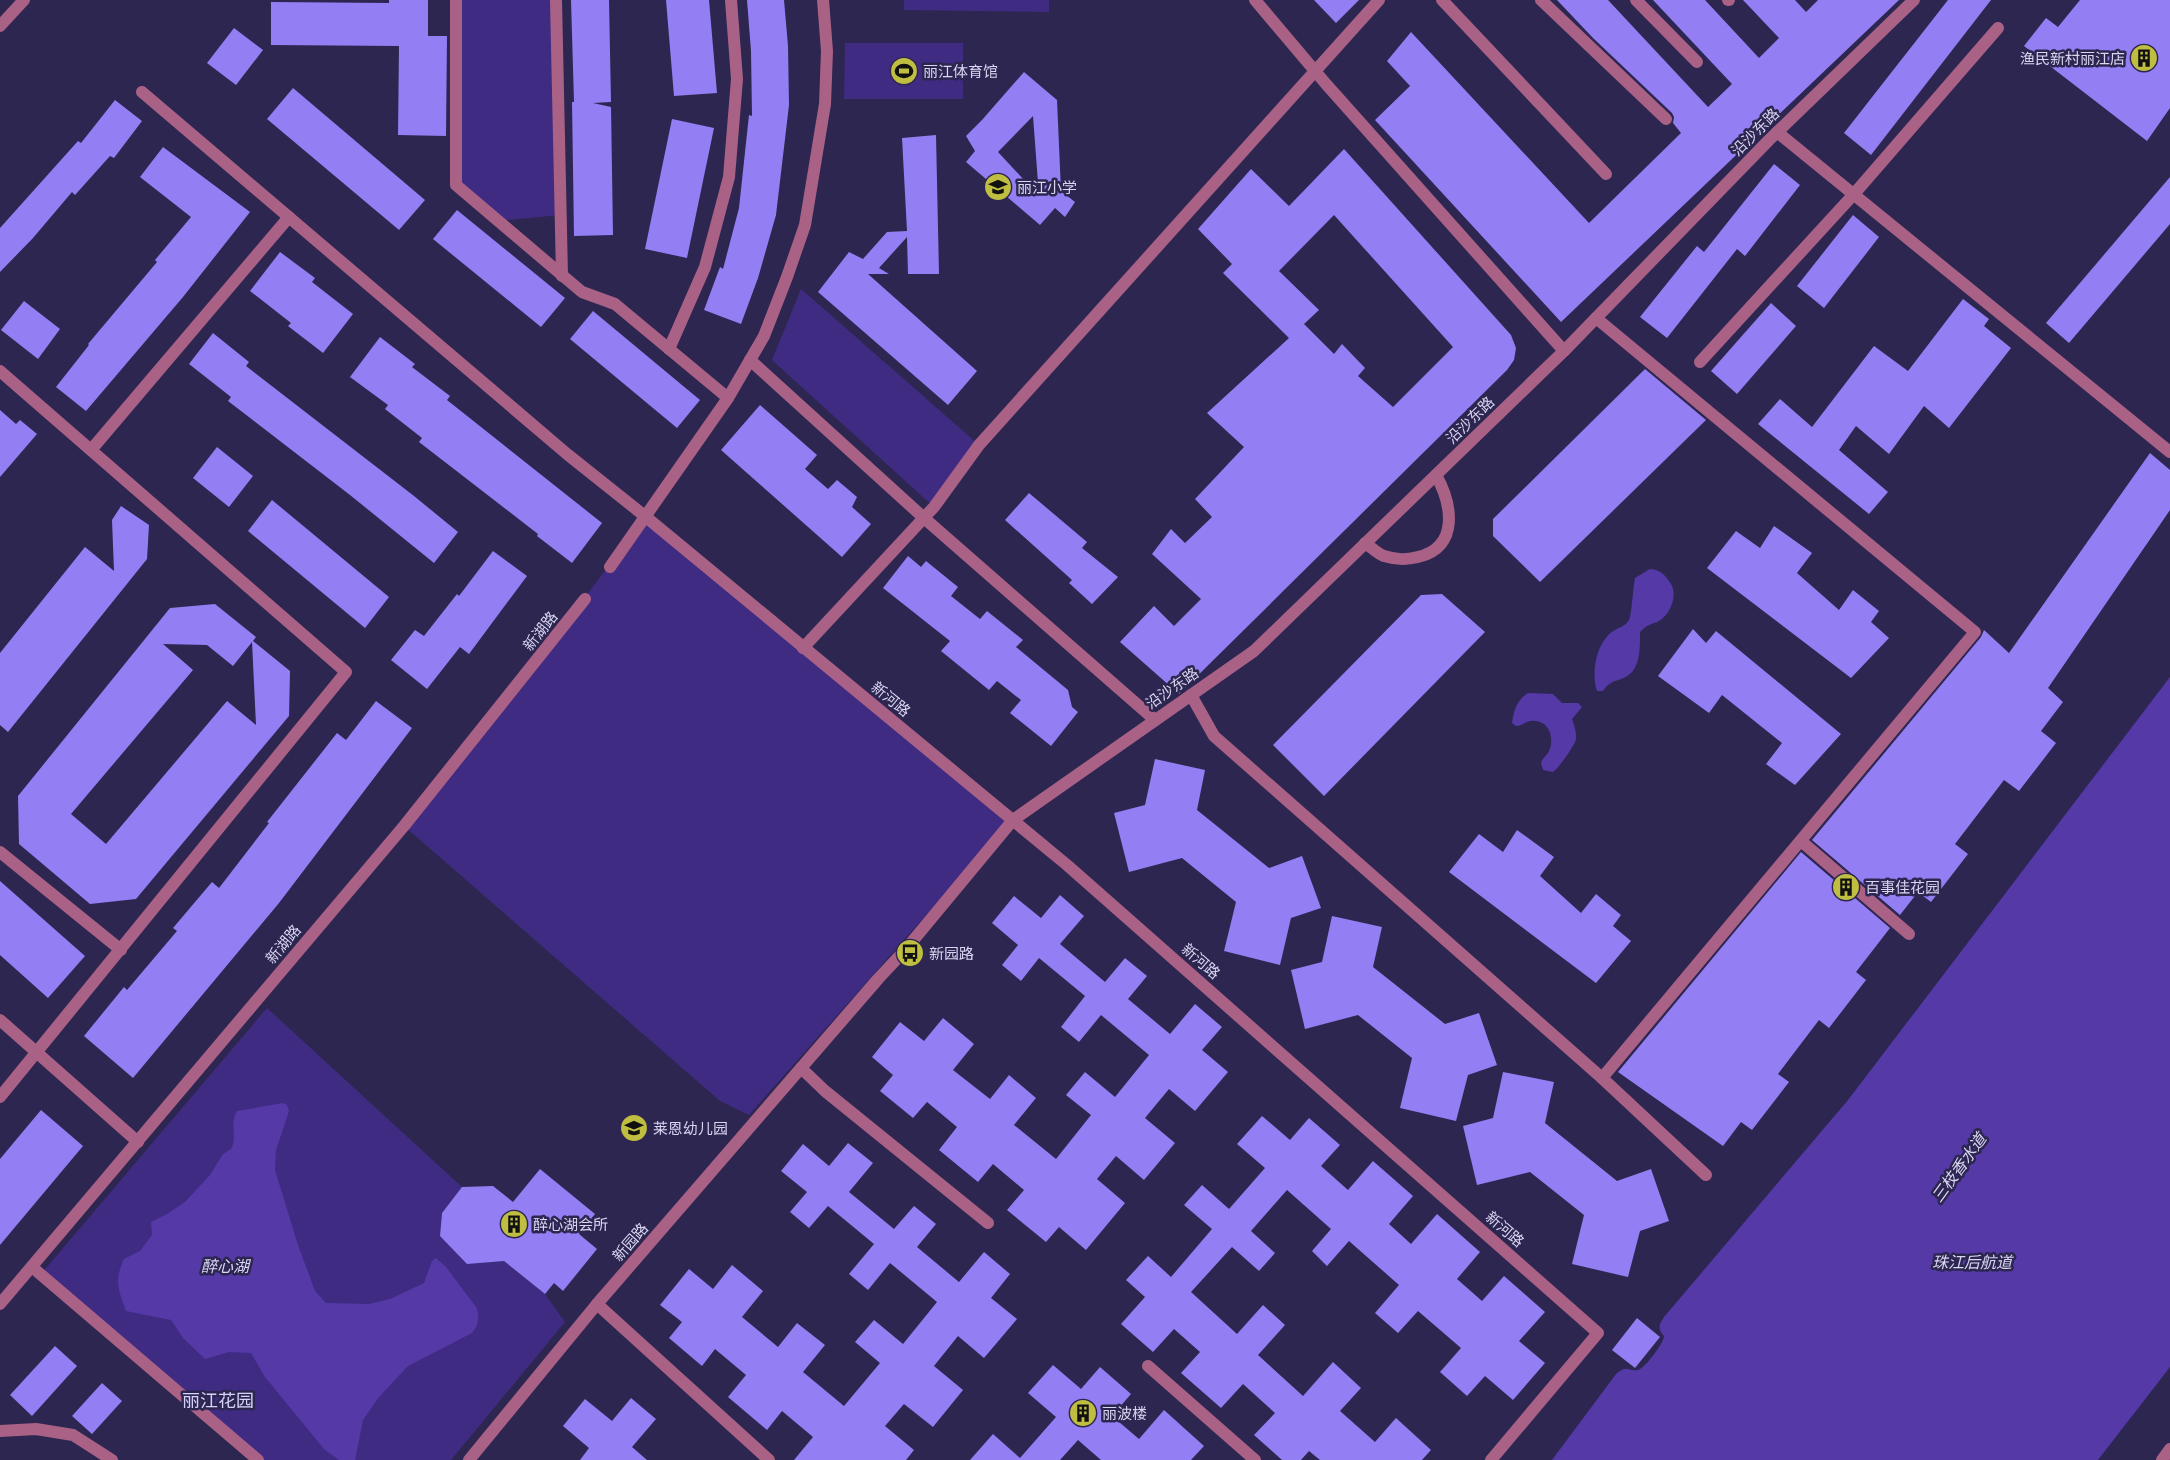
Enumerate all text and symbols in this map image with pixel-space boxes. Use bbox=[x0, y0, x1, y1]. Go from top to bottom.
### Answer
building icon: 渔民新村丽江店 bbox=[2129, 43, 2159, 73]
place label: 渔民新村丽江店 bbox=[2020, 49, 2125, 68]
sports icon: 丽江体育馆 bbox=[889, 56, 919, 86]
place label: 丽江体育馆 bbox=[923, 62, 998, 81]
street label: 沿沙东路 bbox=[1727, 104, 1783, 160]
school or university icon: 丽江小学 bbox=[983, 172, 1013, 202]
place label: 丽江小学 bbox=[1017, 178, 1077, 197]
street label: 沿沙东路 bbox=[1442, 392, 1498, 448]
street label: 新湖路 bbox=[519, 607, 561, 655]
street label: 沿沙东路 bbox=[1142, 663, 1202, 713]
street label: 新河路 bbox=[868, 677, 914, 721]
building icon: 百事佳花园 bbox=[1831, 872, 1861, 902]
place label: 百事佳花园 bbox=[1865, 878, 1940, 897]
street label: 新湖路 bbox=[261, 921, 305, 967]
bus stop icon: 新园路 bbox=[895, 938, 925, 968]
street label: 新河路 bbox=[1178, 939, 1224, 983]
place label: 新园路 bbox=[929, 944, 974, 963]
school or university icon: 莱恩幼儿园 bbox=[619, 1113, 649, 1143]
place label: 莱恩幼儿园 bbox=[653, 1119, 728, 1138]
water label: 三枝香水道 bbox=[1928, 1128, 1991, 1206]
street label: 新河路 bbox=[1482, 1207, 1528, 1251]
building icon: 醉心湖会所 bbox=[499, 1209, 529, 1239]
place label: 醉心湖会所 bbox=[533, 1215, 608, 1234]
street label: 新园路 bbox=[608, 1219, 652, 1265]
water label: 珠江后航道 bbox=[1932, 1253, 2014, 1272]
water label: 醉心湖 bbox=[201, 1257, 252, 1276]
district label: 丽江花园 bbox=[182, 1390, 254, 1412]
building icon: 丽波楼 bbox=[1068, 1398, 1098, 1428]
place label: 丽波楼 bbox=[1102, 1404, 1147, 1423]

